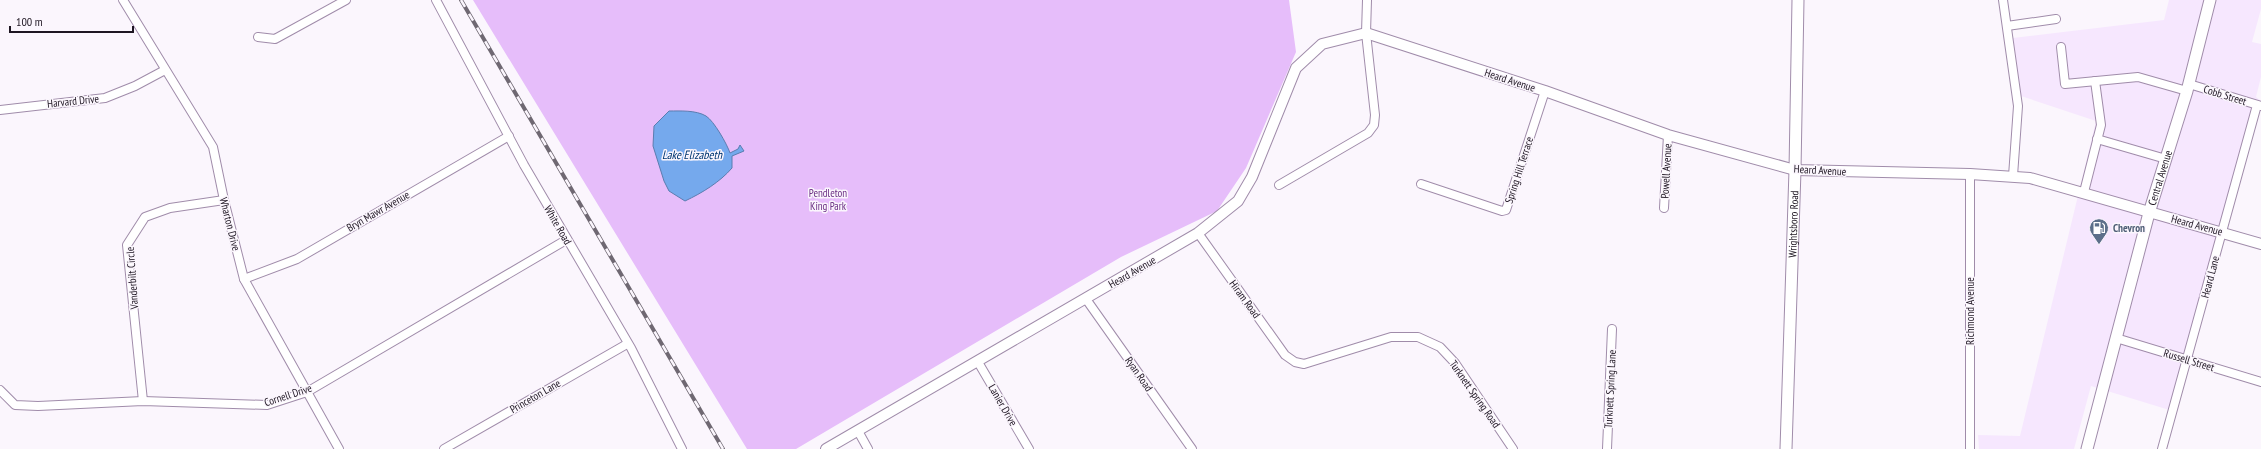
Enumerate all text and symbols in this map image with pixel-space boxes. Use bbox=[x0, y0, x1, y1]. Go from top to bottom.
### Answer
scale bar bbox=[10, 8, 133, 34]
text: 100 m bbox=[16, 14, 43, 29]
street label: Heard Avenue bbox=[1483, 65, 1538, 95]
street label: Cobb Street bbox=[2202, 82, 2248, 108]
street label: Harvard Drive bbox=[46, 91, 100, 111]
street label: Spring Hill Terrace bbox=[1502, 134, 1537, 205]
street label: Powell Avenue bbox=[1658, 143, 1674, 199]
water label: Lake Elizabeth bbox=[662, 147, 723, 162]
street label: Central Avenue bbox=[2145, 148, 2175, 207]
street label: Heard Avenue bbox=[1793, 162, 1847, 178]
park label: Pendleton King Park bbox=[809, 186, 847, 213]
street label: Bryn Mawr Avenue bbox=[344, 187, 412, 235]
street label: Wrightsboro Road bbox=[1785, 190, 1801, 258]
street label: Wharton Drive bbox=[217, 196, 244, 253]
street label: White Road bbox=[541, 203, 575, 247]
street label: Heard Avenue bbox=[2170, 211, 2225, 239]
fuel station icon: Chevron bbox=[2088, 217, 2110, 245]
place label: Chevron bbox=[2113, 221, 2145, 235]
street label: Vanderbilt Circle bbox=[123, 246, 141, 311]
street label: Heard Avenue bbox=[1106, 253, 1159, 291]
street label: Heard Lane bbox=[2198, 254, 2222, 300]
street label: Hiram Road bbox=[1226, 277, 1264, 321]
street label: Richmond Avenue bbox=[1963, 277, 1977, 345]
street label: Russell Street bbox=[2162, 346, 2216, 374]
street label: Turknett Spring Lane bbox=[1601, 349, 1619, 429]
street label: Ryan Road bbox=[1122, 354, 1156, 394]
street label: Turknett Spring Road bbox=[1447, 357, 1504, 431]
street label: Princeton Lane bbox=[507, 376, 563, 416]
street label: Cornell Drive bbox=[262, 381, 314, 409]
street label: Lanier Drive bbox=[985, 382, 1021, 429]

